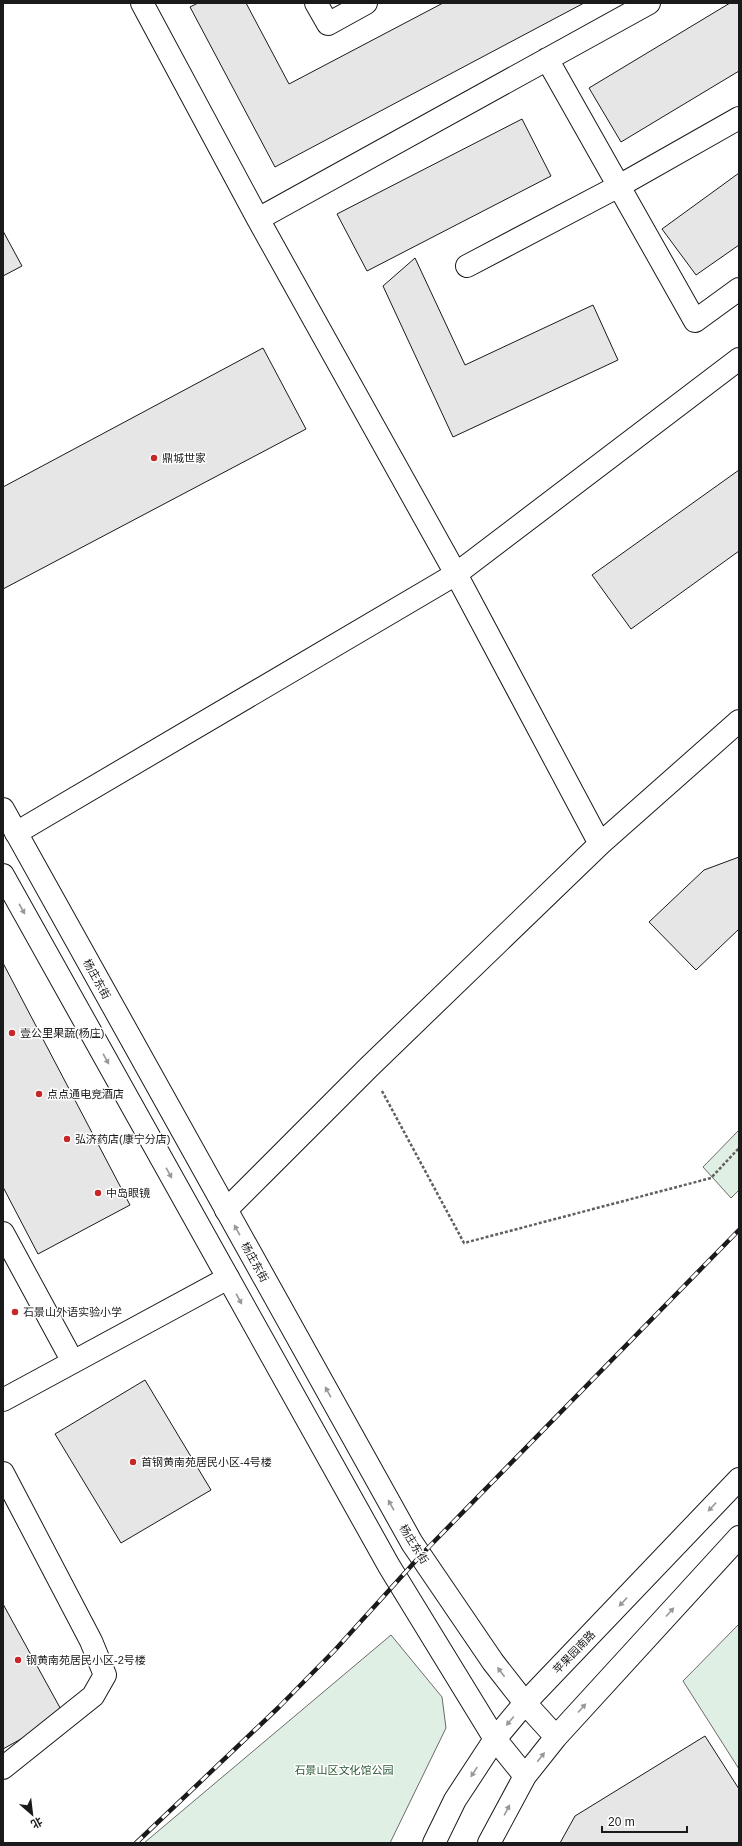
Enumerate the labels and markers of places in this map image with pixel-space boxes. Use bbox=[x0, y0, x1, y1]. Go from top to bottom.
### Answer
place label: 鼎城世家 bbox=[162, 452, 206, 464]
marker: 鼎城世家 bbox=[149, 453, 159, 463]
place label: 壹公里果蔬(杨庄) bbox=[20, 1027, 104, 1039]
marker: 壹公里果蔬(杨庄) bbox=[7, 1028, 17, 1038]
place label: 点点通电竞酒店 bbox=[47, 1088, 124, 1100]
marker: 点点通电竞酒店 bbox=[34, 1089, 44, 1099]
place label: 弘济药店(康宁分店) bbox=[75, 1133, 170, 1145]
marker: 弘济药店(康宁分店) bbox=[62, 1134, 72, 1144]
place label: 中岛眼镜 bbox=[106, 1187, 150, 1199]
marker: 中岛眼镜 bbox=[93, 1188, 103, 1198]
place label: 石景山外语实验小学 bbox=[23, 1306, 122, 1318]
marker: 石景山外语实验小学 bbox=[10, 1307, 20, 1317]
place label: 首钢黄南苑居民小区-4号楼 bbox=[141, 1456, 272, 1468]
marker: 首钢黄南苑居民小区-4号楼 bbox=[128, 1457, 138, 1467]
place label: 钢黄南苑居民小区-2号楼 bbox=[26, 1654, 146, 1666]
marker: 钢黄南苑居民小区-2号楼 bbox=[13, 1655, 23, 1665]

